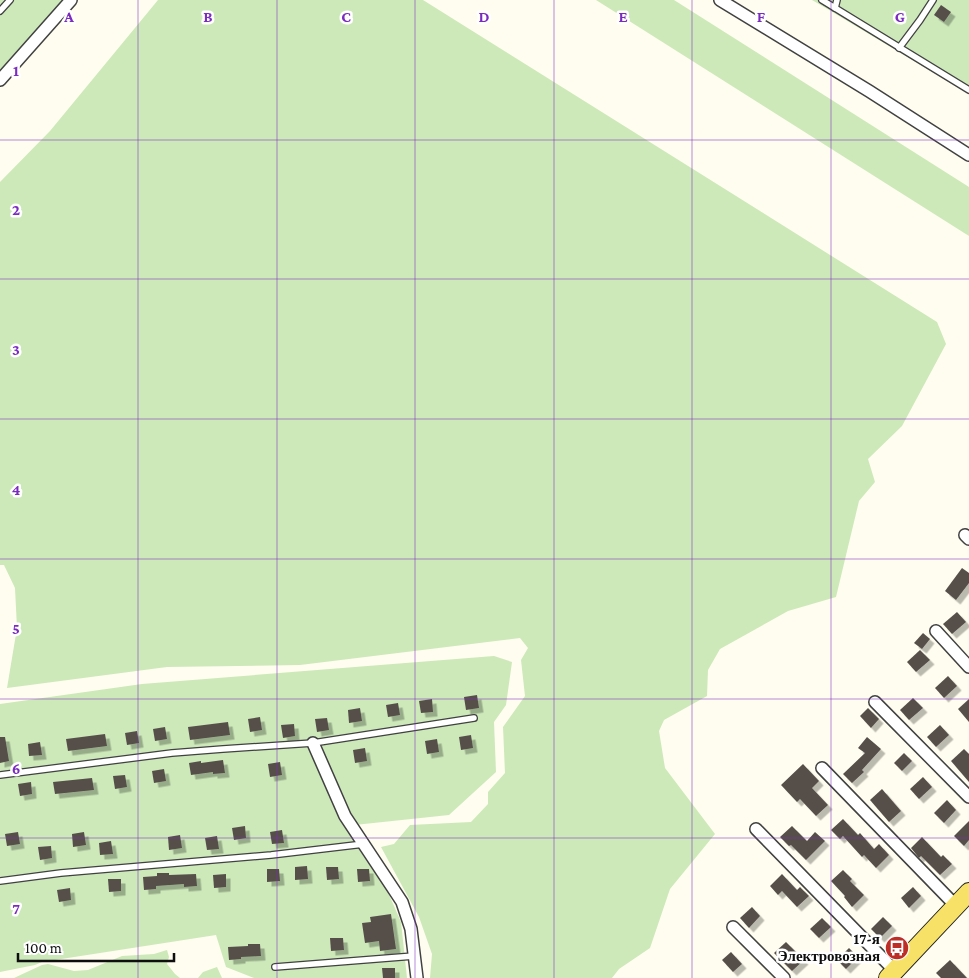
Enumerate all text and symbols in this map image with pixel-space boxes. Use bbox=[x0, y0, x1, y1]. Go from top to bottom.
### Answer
text: A bbox=[63, 8, 74, 25]
text: B bbox=[203, 8, 213, 25]
text: C bbox=[341, 8, 351, 25]
text: D bbox=[478, 8, 490, 25]
text: E bbox=[618, 8, 628, 25]
text: F bbox=[757, 8, 766, 25]
text: G bbox=[895, 8, 905, 25]
text: 1 bbox=[13, 62, 19, 79]
text: 2 bbox=[12, 201, 20, 218]
text: 3 bbox=[12, 341, 20, 358]
text: 4 bbox=[12, 481, 21, 498]
text: 5 bbox=[12, 620, 20, 637]
text: 6 bbox=[12, 760, 20, 777]
text: 7 bbox=[12, 900, 20, 917]
scale bar bbox=[18, 930, 174, 962]
place label: 17-я Электровозная bbox=[778, 931, 880, 964]
bus stop icon: 17-я Электровозная bbox=[884, 935, 910, 961]
text: 100 m bbox=[25, 940, 62, 956]

